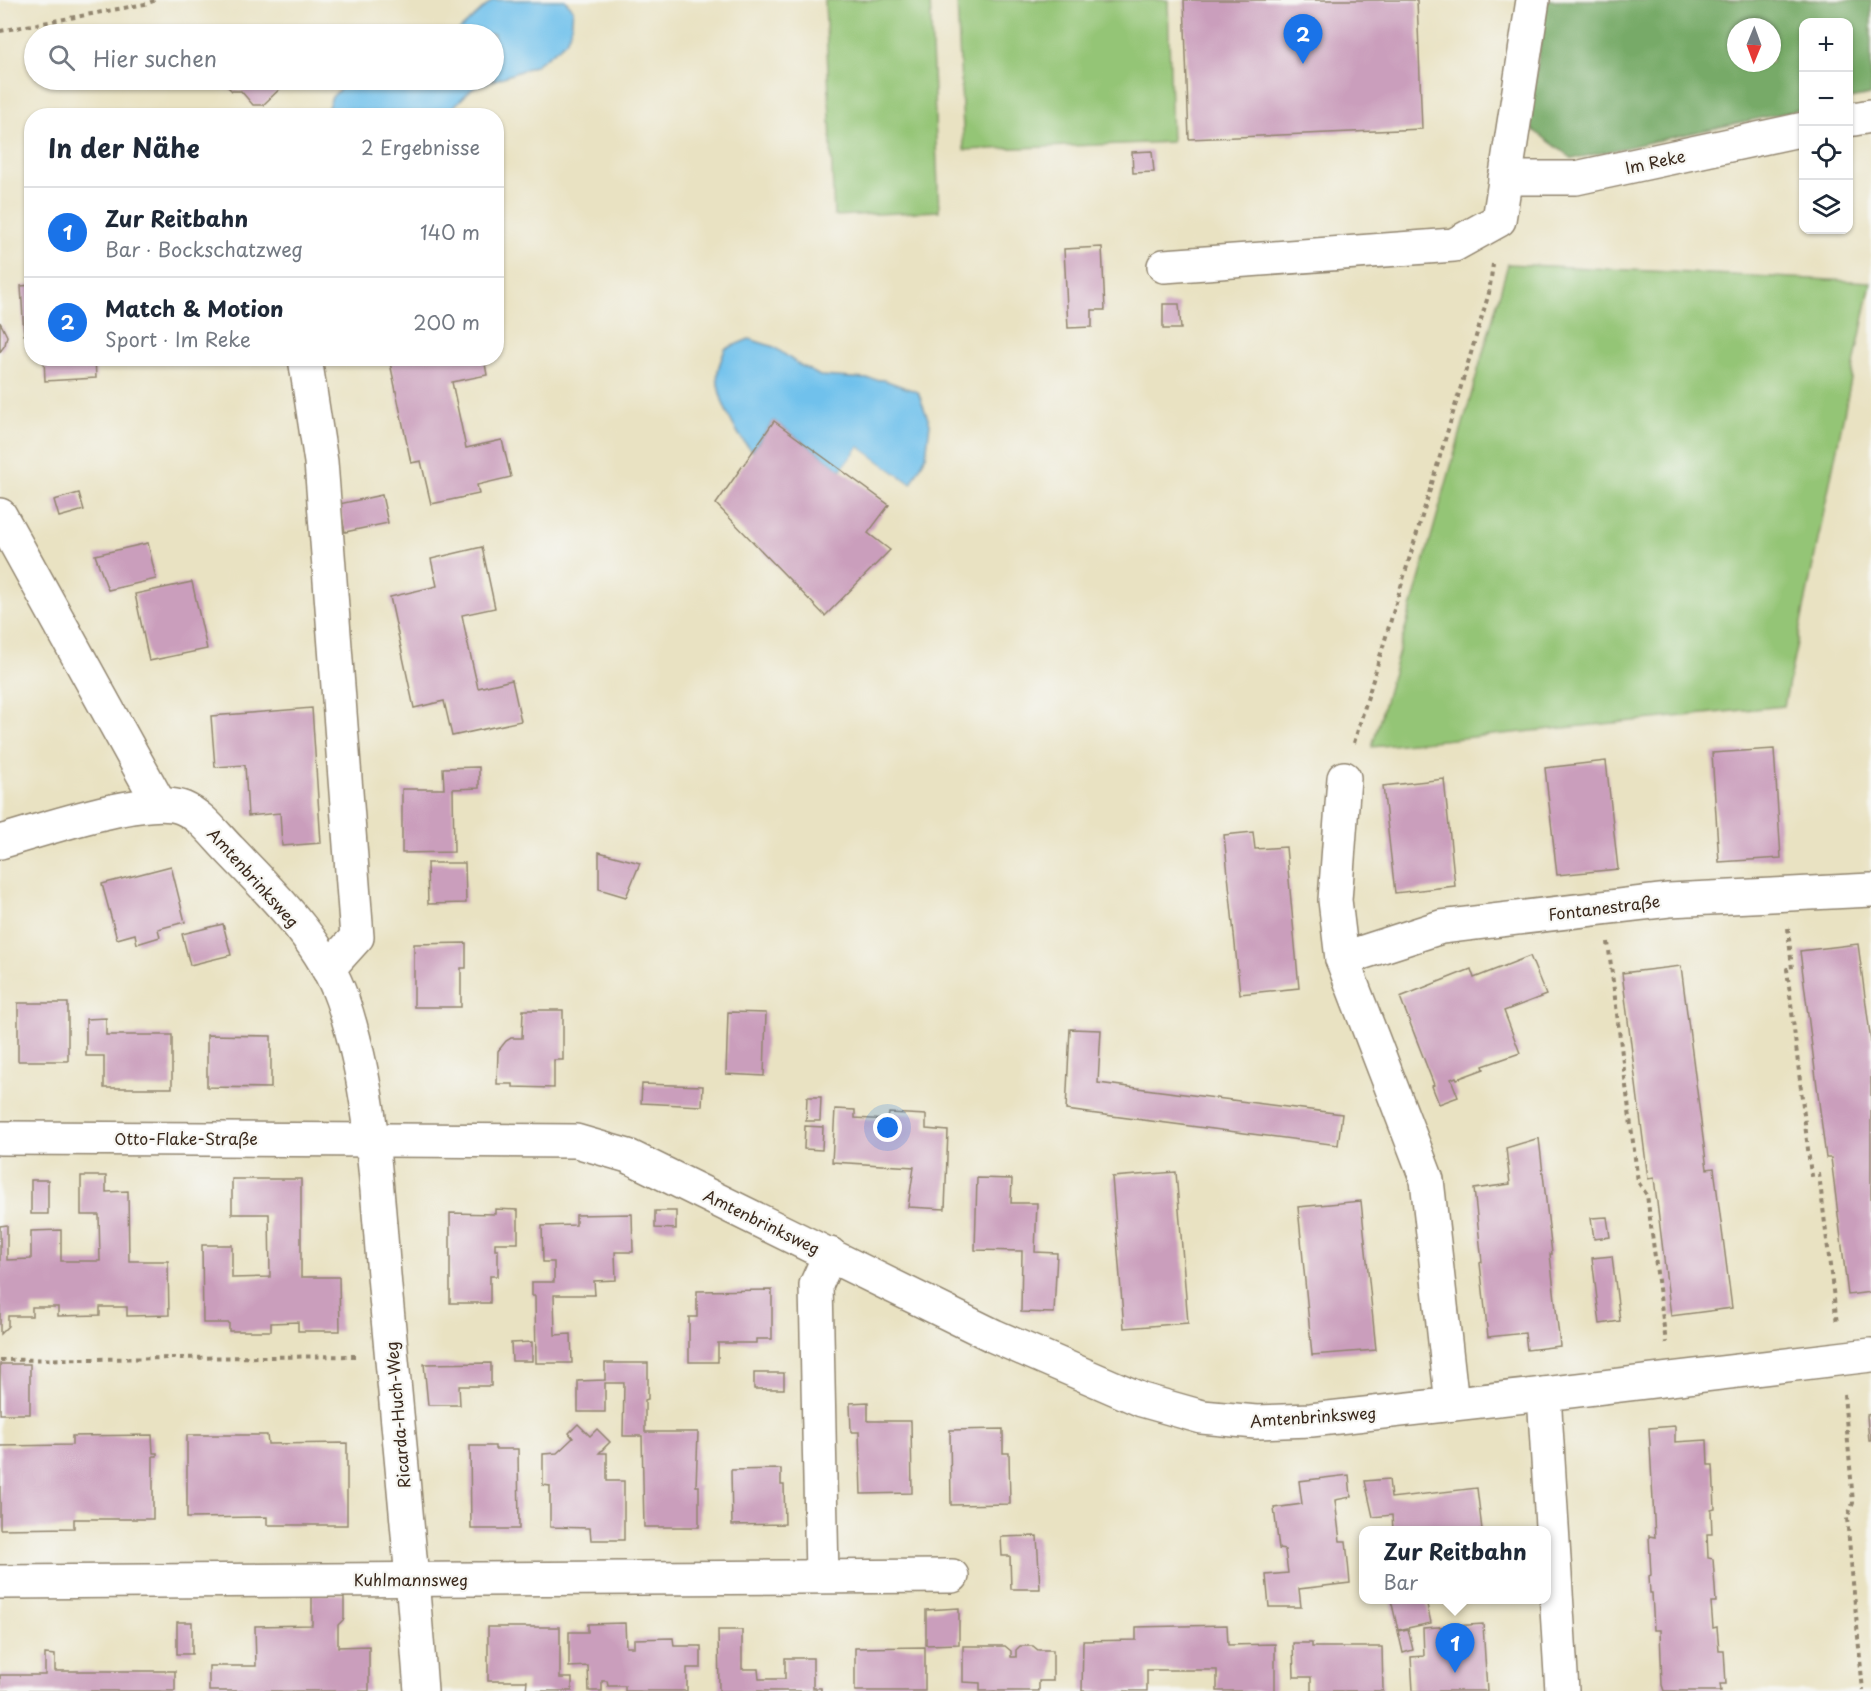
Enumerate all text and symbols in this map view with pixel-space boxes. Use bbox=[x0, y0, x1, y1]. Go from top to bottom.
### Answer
pin: 2 bbox=[1284, 14, 1322, 64]
north arrow bbox=[1727, 18, 1781, 72]
map controls bbox=[1799, 18, 1853, 234]
button: + bbox=[1799, 18, 1853, 72]
search box bbox=[24, 24, 504, 90]
icon: search bbox=[45, 41, 78, 74]
text: Hier suchen bbox=[93, 41, 217, 74]
button: − bbox=[1799, 72, 1853, 126]
button: locate bbox=[1799, 126, 1853, 180]
text: In der Nähe bbox=[48, 128, 200, 167]
text: 2 Ergebnisse bbox=[361, 132, 480, 162]
street label: Im Reke bbox=[1623, 143, 1688, 179]
button: layers bbox=[1799, 180, 1853, 234]
text: Zur Reitbahn bbox=[105, 201, 248, 234]
text: 1 bbox=[63, 217, 72, 247]
text: 140 m bbox=[420, 217, 480, 247]
text: Bar · Bockschatzweg bbox=[105, 234, 303, 264]
text: Match & Motion bbox=[105, 291, 284, 324]
text: 2 bbox=[60, 307, 75, 337]
text: 200 m bbox=[413, 307, 480, 337]
text: Sport · Im Reke bbox=[105, 324, 251, 354]
street label: Amtenbrinksweg bbox=[203, 822, 305, 932]
street label: Fontanestraße bbox=[1547, 888, 1661, 926]
your location bbox=[873, 1113, 902, 1142]
street label: Otto-Flake-Straße bbox=[114, 1126, 258, 1150]
street label: Amtenbrinksweg bbox=[700, 1182, 824, 1260]
street label: Ricarda-Huch-Weg bbox=[379, 1341, 415, 1489]
street label: Amtenbrinksweg bbox=[1249, 1400, 1377, 1432]
popup bbox=[1359, 1526, 1551, 1604]
text: Zur Reitbahn bbox=[1383, 1534, 1527, 1567]
street label: Kuhlmannsweg bbox=[354, 1567, 468, 1591]
text: Bar bbox=[1383, 1567, 1418, 1597]
pin: 1 bbox=[1436, 1624, 1474, 1673]

